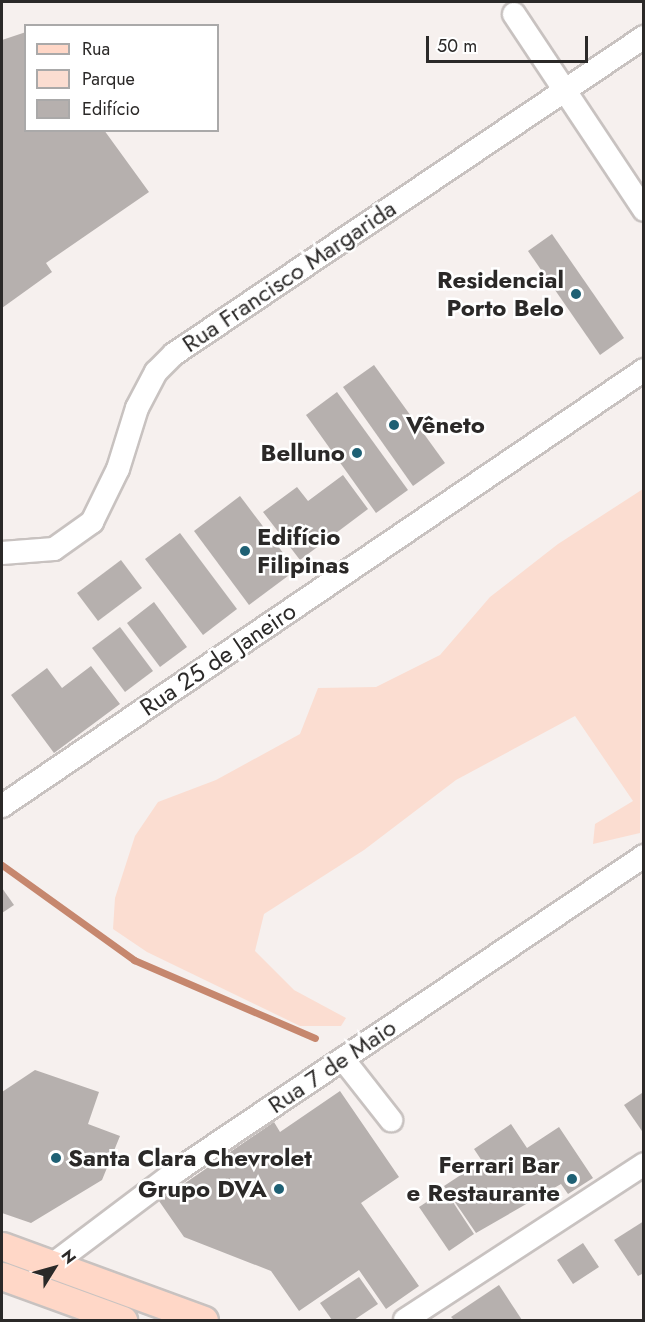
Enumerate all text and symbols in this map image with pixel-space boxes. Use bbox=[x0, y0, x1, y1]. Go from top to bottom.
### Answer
legend bbox=[24, 24, 219, 132]
scale bar bbox=[429, 24, 591, 62]
text: 50 m bbox=[437, 33, 477, 59]
text: Rua bbox=[82, 36, 110, 62]
text: Parque bbox=[82, 66, 135, 92]
text: Edifício bbox=[82, 96, 140, 122]
street label: Rua Francisco Margarida bbox=[177, 194, 401, 358]
place label: Residencial Porto Belo bbox=[437, 266, 564, 322]
marker: Residencial Porto Belo bbox=[569, 287, 583, 301]
place label: Vêneto bbox=[406, 411, 485, 439]
marker: Vêneto bbox=[387, 418, 401, 432]
place label: Belluno bbox=[261, 439, 345, 467]
marker: Belluno bbox=[350, 446, 364, 460]
place label: Edifício Filipinas bbox=[257, 523, 349, 579]
marker: Edifício Filipinas bbox=[238, 544, 252, 558]
street label: Rua 25 de Janeiro bbox=[135, 596, 301, 722]
street label: Rua 7 de Maio bbox=[263, 1013, 401, 1119]
place label: Santa Clara Chevrolet bbox=[68, 1144, 312, 1172]
marker: Santa Clara Chevrolet bbox=[49, 1151, 63, 1165]
place label: Ferrari Bar e Restaurante bbox=[406, 1151, 560, 1207]
marker: Ferrari Bar e Restaurante bbox=[565, 1172, 579, 1186]
place label: Grupo DVA bbox=[138, 1175, 267, 1203]
marker: Grupo DVA bbox=[272, 1182, 286, 1196]
north arrow bbox=[24, 1238, 84, 1298]
text: N bbox=[56, 1245, 82, 1269]

